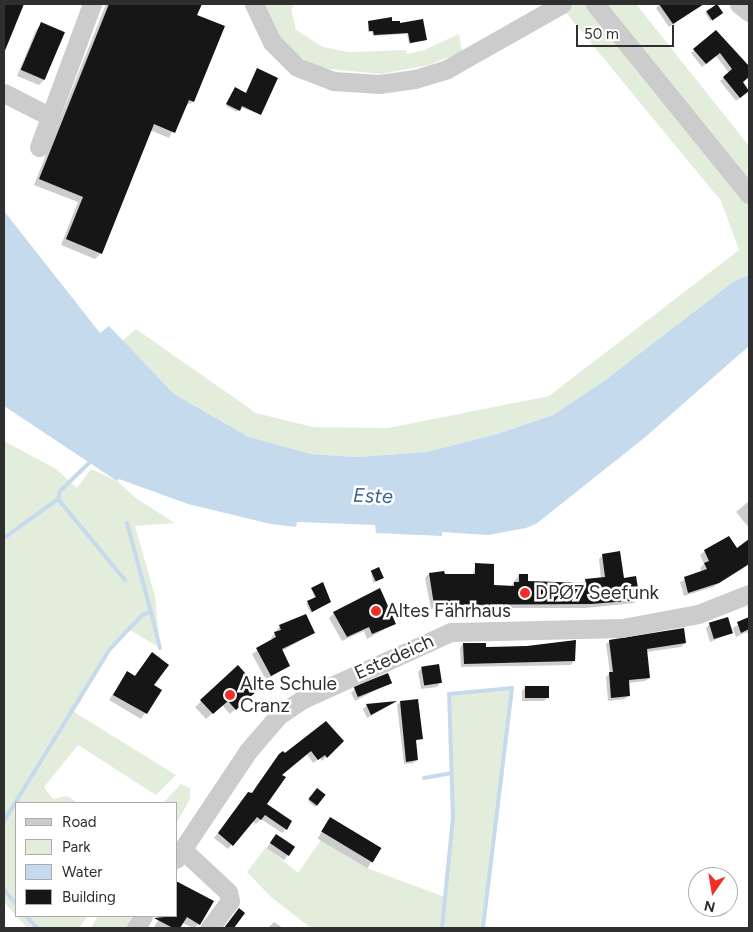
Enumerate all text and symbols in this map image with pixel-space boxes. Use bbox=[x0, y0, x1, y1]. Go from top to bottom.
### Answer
scale bar bbox=[578, 15, 676, 47]
text: 50 m bbox=[584, 25, 619, 43]
water label: Este bbox=[353, 483, 393, 509]
place label: DPØ7 Seefunk bbox=[535, 582, 659, 604]
marker: DPØ7 Seefunk bbox=[519, 587, 531, 599]
place label: Altes Fährhaus bbox=[386, 600, 511, 622]
marker: Altes Fährhaus bbox=[370, 605, 382, 617]
street label: Estedeich bbox=[351, 629, 437, 685]
place label: Alte Schule Cranz bbox=[240, 673, 337, 717]
marker: Alte Schule Cranz bbox=[224, 689, 236, 701]
legend bbox=[15, 802, 178, 917]
text: Road bbox=[62, 813, 97, 831]
text: Park bbox=[62, 838, 91, 856]
text: Water bbox=[62, 863, 102, 881]
north arrow bbox=[688, 867, 738, 917]
text: Building bbox=[62, 888, 116, 906]
text: N bbox=[703, 897, 717, 916]

